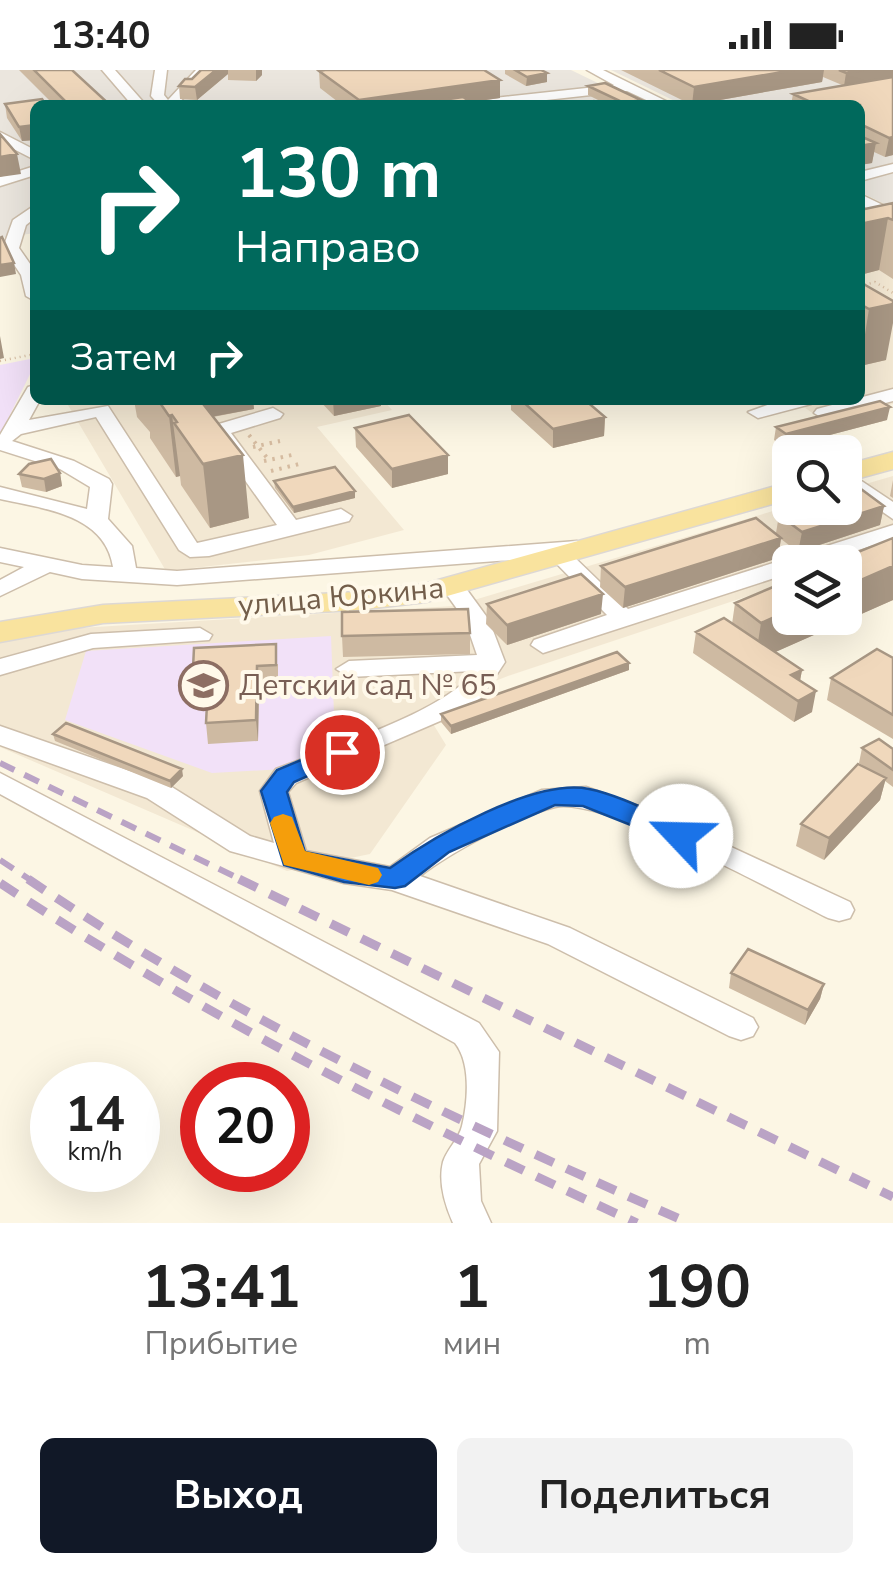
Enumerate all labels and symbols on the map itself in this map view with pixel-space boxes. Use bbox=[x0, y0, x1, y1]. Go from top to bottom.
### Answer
street label: улица Юркина bbox=[236, 568, 446, 626]
school or university icon: Детский сад № 65 bbox=[178, 659, 230, 711]
place label: Детский сад № 65 bbox=[239, 665, 497, 706]
pin bbox=[300, 710, 385, 795]
position arrow bbox=[629, 784, 733, 888]
speed limit sign: 20 bbox=[180, 1062, 310, 1192]

